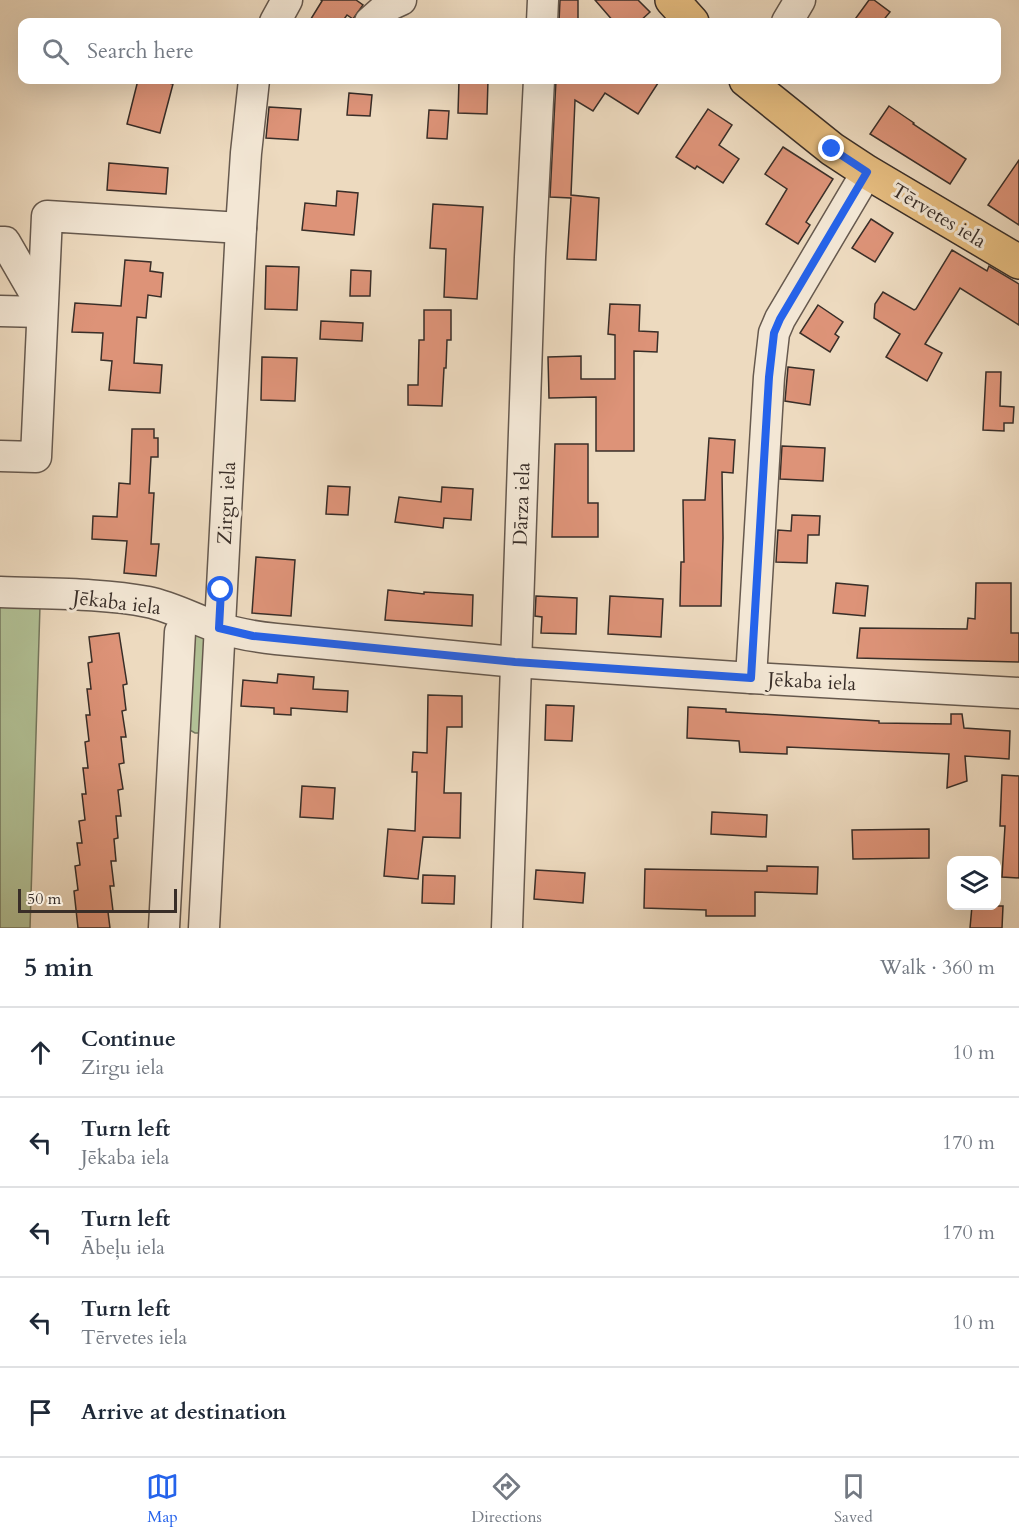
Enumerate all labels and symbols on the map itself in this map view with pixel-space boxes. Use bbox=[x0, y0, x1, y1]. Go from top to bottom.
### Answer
route end bbox=[818, 135, 844, 161]
street label: Tērvetes iela bbox=[886, 177, 991, 255]
street label: Zirgu iela bbox=[211, 460, 242, 545]
street label: Dārza iela bbox=[507, 461, 536, 546]
route start bbox=[207, 576, 233, 602]
street label: Jēkaba iela bbox=[68, 583, 163, 621]
street label: Jēkaba iela bbox=[764, 666, 857, 697]
scale bar bbox=[18, 886, 177, 914]

